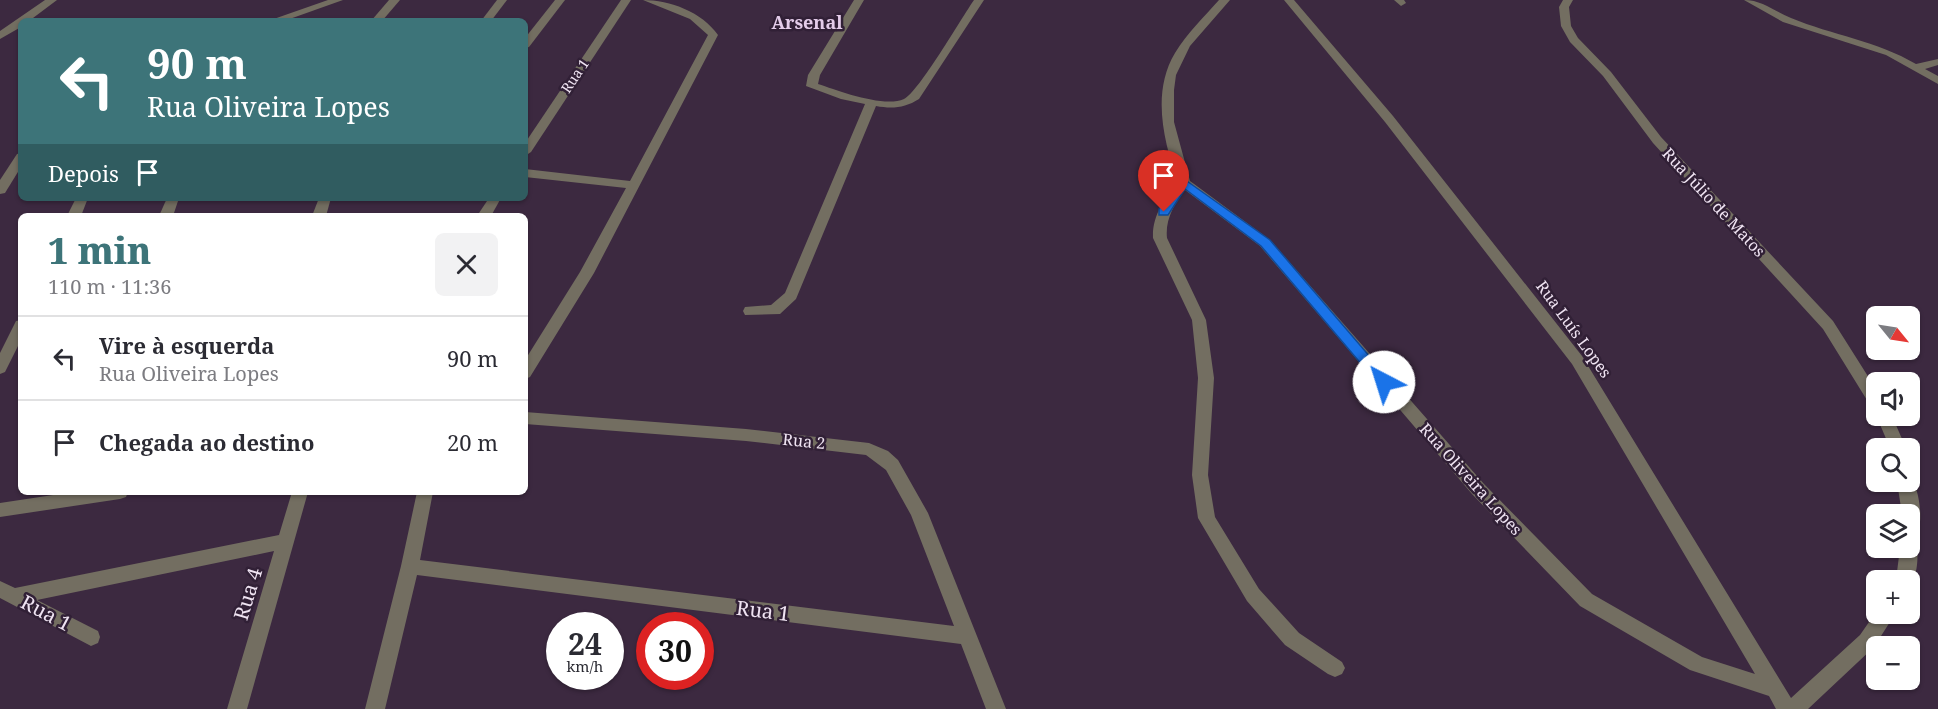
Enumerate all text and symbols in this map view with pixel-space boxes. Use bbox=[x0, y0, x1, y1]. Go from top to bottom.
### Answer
district label: Arsenal bbox=[771, 10, 843, 34]
text: 90 m bbox=[147, 34, 247, 91]
icon: left bbox=[48, 42, 126, 120]
street label: Rua 1 bbox=[556, 55, 593, 97]
text: Rua Oliveira Lopes bbox=[147, 88, 390, 125]
street label: Rua Júlio de Matos bbox=[1658, 143, 1770, 261]
pin bbox=[1138, 150, 1189, 212]
icon: arrive bbox=[131, 156, 164, 189]
text: Depois bbox=[48, 158, 119, 188]
icon: arrive bbox=[1147, 159, 1180, 192]
text: 1 min bbox=[48, 226, 151, 275]
button: close bbox=[435, 233, 498, 296]
text: 110 m · 11:36 bbox=[48, 273, 171, 300]
street label: Rua Luís Lopes bbox=[1531, 276, 1617, 382]
north arrow bbox=[1866, 306, 1920, 360]
map controls bbox=[1866, 306, 1920, 690]
text: Vire à esquerda bbox=[99, 330, 275, 360]
icon: left bbox=[48, 342, 81, 375]
text: 90 m bbox=[447, 343, 498, 373]
position arrow bbox=[1352, 350, 1416, 414]
text: Rua Oliveira Lopes bbox=[99, 360, 279, 387]
button: sound bbox=[1866, 372, 1920, 426]
street label: Rua Oliveira Lopes bbox=[1415, 418, 1527, 540]
icon: arrive bbox=[48, 426, 81, 459]
text: Chegada ao destino bbox=[99, 427, 314, 457]
text: 20 m bbox=[447, 427, 498, 457]
street label: Rua 2 bbox=[782, 428, 826, 454]
button: search bbox=[1866, 438, 1920, 492]
button: layers bbox=[1866, 504, 1920, 558]
street label: Rua 4 bbox=[227, 564, 268, 623]
button: + bbox=[1866, 570, 1920, 624]
street label: Rua 1 bbox=[16, 588, 76, 637]
street label: Rua 1 bbox=[735, 594, 791, 627]
speed limit sign: 30 bbox=[636, 612, 714, 690]
text: 24 bbox=[568, 623, 602, 664]
button: − bbox=[1866, 636, 1920, 690]
text: km/h bbox=[567, 656, 603, 676]

